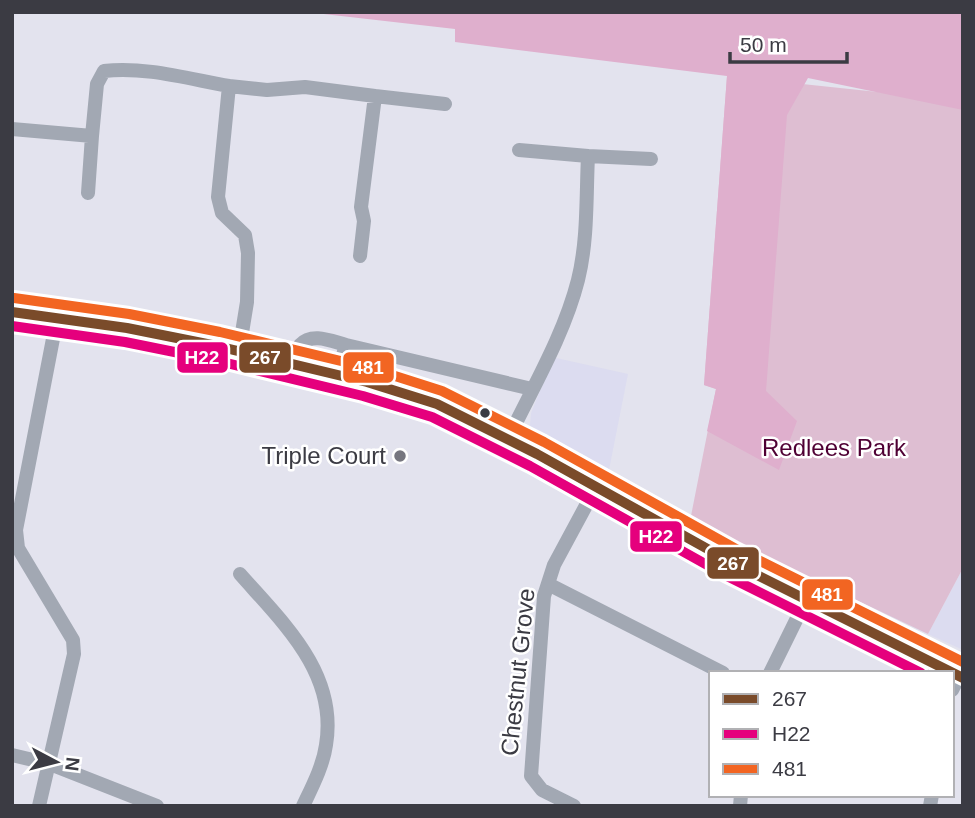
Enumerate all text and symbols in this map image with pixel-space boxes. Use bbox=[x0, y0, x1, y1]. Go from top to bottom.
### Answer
scale bar bbox=[730, 21, 847, 65]
text: 50 m bbox=[740, 33, 787, 56]
line badge: H22 bbox=[176, 341, 229, 374]
line badge: 267 bbox=[238, 341, 292, 374]
text: H22 bbox=[185, 347, 219, 368]
text: 267 bbox=[249, 347, 281, 368]
line badge: 481 bbox=[342, 351, 395, 384]
text: 481 bbox=[352, 357, 384, 378]
unlabelled marker bbox=[478, 406, 492, 420]
park label: Redlees Park bbox=[762, 434, 907, 461]
place label: Triple Court bbox=[262, 442, 386, 469]
marker: Triple Court bbox=[392, 448, 408, 464]
line badge: H22 bbox=[629, 520, 683, 553]
text: H22 bbox=[639, 526, 673, 547]
line badge: 267 bbox=[706, 546, 760, 580]
text: 267 bbox=[717, 553, 749, 574]
line badge: 481 bbox=[801, 578, 854, 611]
text: 481 bbox=[811, 584, 843, 605]
street label: Chestnut Grove bbox=[495, 587, 540, 757]
legend bbox=[709, 671, 954, 797]
text: 267 bbox=[772, 687, 807, 710]
text: H22 bbox=[772, 722, 811, 745]
north arrow bbox=[21, 727, 91, 797]
text: N bbox=[61, 756, 84, 772]
text: 481 bbox=[772, 757, 807, 780]

